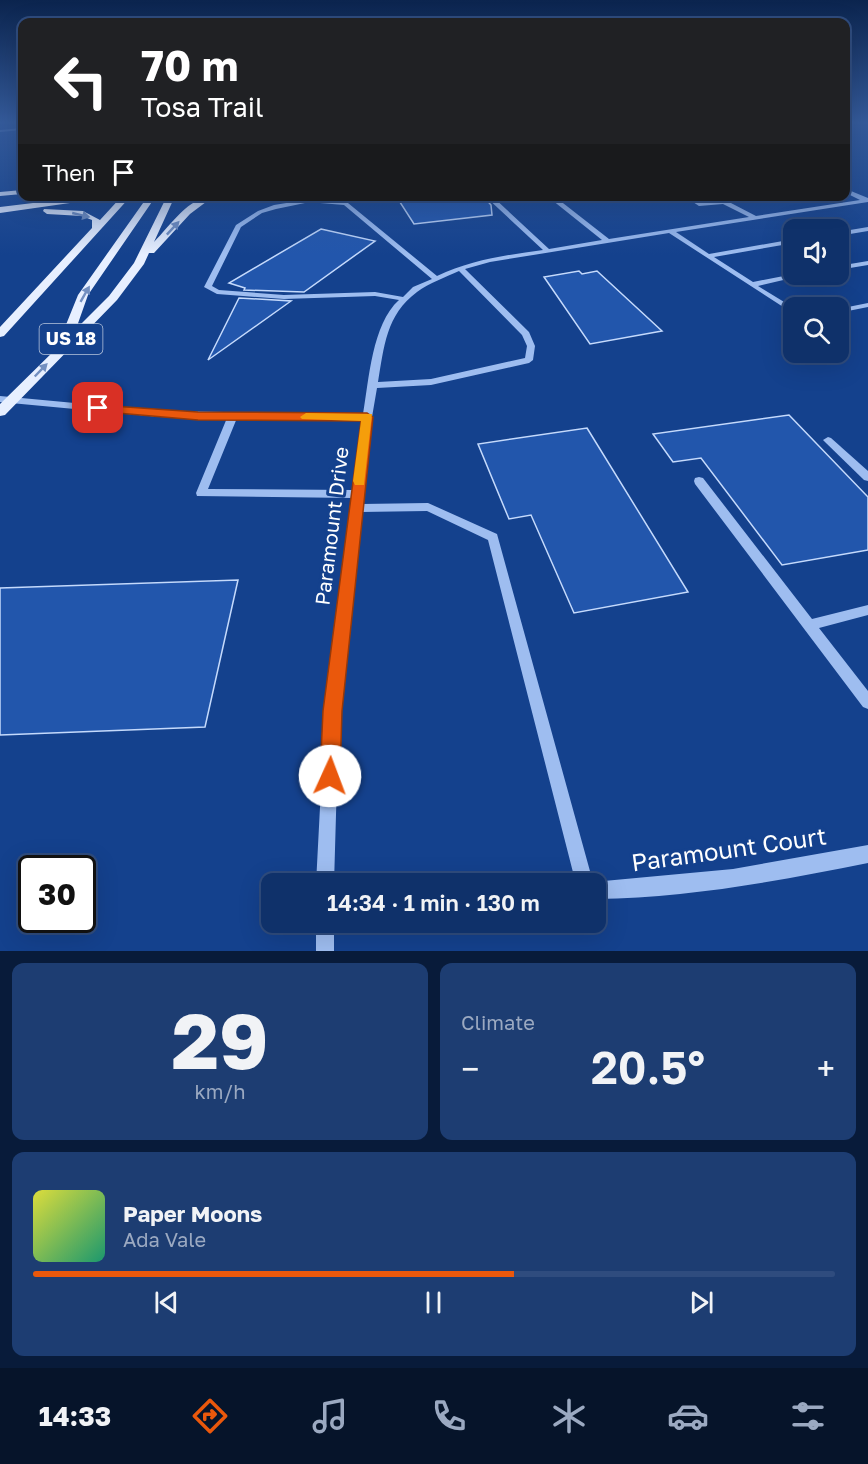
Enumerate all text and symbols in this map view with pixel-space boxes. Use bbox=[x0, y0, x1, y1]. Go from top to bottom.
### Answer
text: 70 m bbox=[141, 40, 238, 90]
icon: left bbox=[42, 42, 120, 120]
text: Tosa Trail bbox=[141, 91, 264, 123]
icon: arrive bbox=[107, 156, 140, 189]
text: Then bbox=[42, 159, 95, 186]
one-way arrow bbox=[72, 211, 91, 220]
map controls bbox=[783, 219, 849, 363]
button: sound bbox=[783, 219, 849, 285]
one-way arrow bbox=[166, 221, 179, 236]
one-way arrow bbox=[80, 285, 90, 302]
button: search bbox=[783, 297, 849, 363]
road number: US 18 bbox=[40, 324, 103, 354]
one-way arrow bbox=[34, 362, 48, 377]
pin bbox=[72, 382, 123, 433]
icon: arrive bbox=[81, 391, 114, 424]
street label: Paramount Drive bbox=[309, 445, 353, 607]
position arrow bbox=[298, 744, 362, 808]
street label: Paramount Court bbox=[629, 820, 828, 877]
speed limit sign: 30 bbox=[18, 855, 96, 933]
text: 14:34 · 1 min · 130 m bbox=[327, 889, 540, 916]
text: 29 bbox=[171, 993, 269, 1086]
text: Climate bbox=[461, 1010, 535, 1034]
text: 20.5° bbox=[591, 1040, 705, 1094]
text: − bbox=[461, 1049, 479, 1088]
text: + bbox=[817, 1049, 835, 1088]
text: km/h bbox=[195, 1079, 245, 1103]
text: Paper Moons bbox=[123, 1200, 262, 1227]
text: Ada Vale bbox=[123, 1227, 206, 1251]
icon: previous bbox=[150, 1286, 183, 1319]
icon: pause bbox=[417, 1286, 450, 1319]
icon: next bbox=[685, 1286, 718, 1319]
icon: directions bbox=[189, 1395, 231, 1437]
icon: music bbox=[309, 1395, 351, 1437]
icon: phone bbox=[428, 1395, 470, 1437]
icon: climate bbox=[548, 1395, 590, 1437]
icon: car bbox=[667, 1395, 709, 1437]
icon: filters bbox=[787, 1395, 829, 1437]
text: 14:33 bbox=[39, 1400, 111, 1432]

